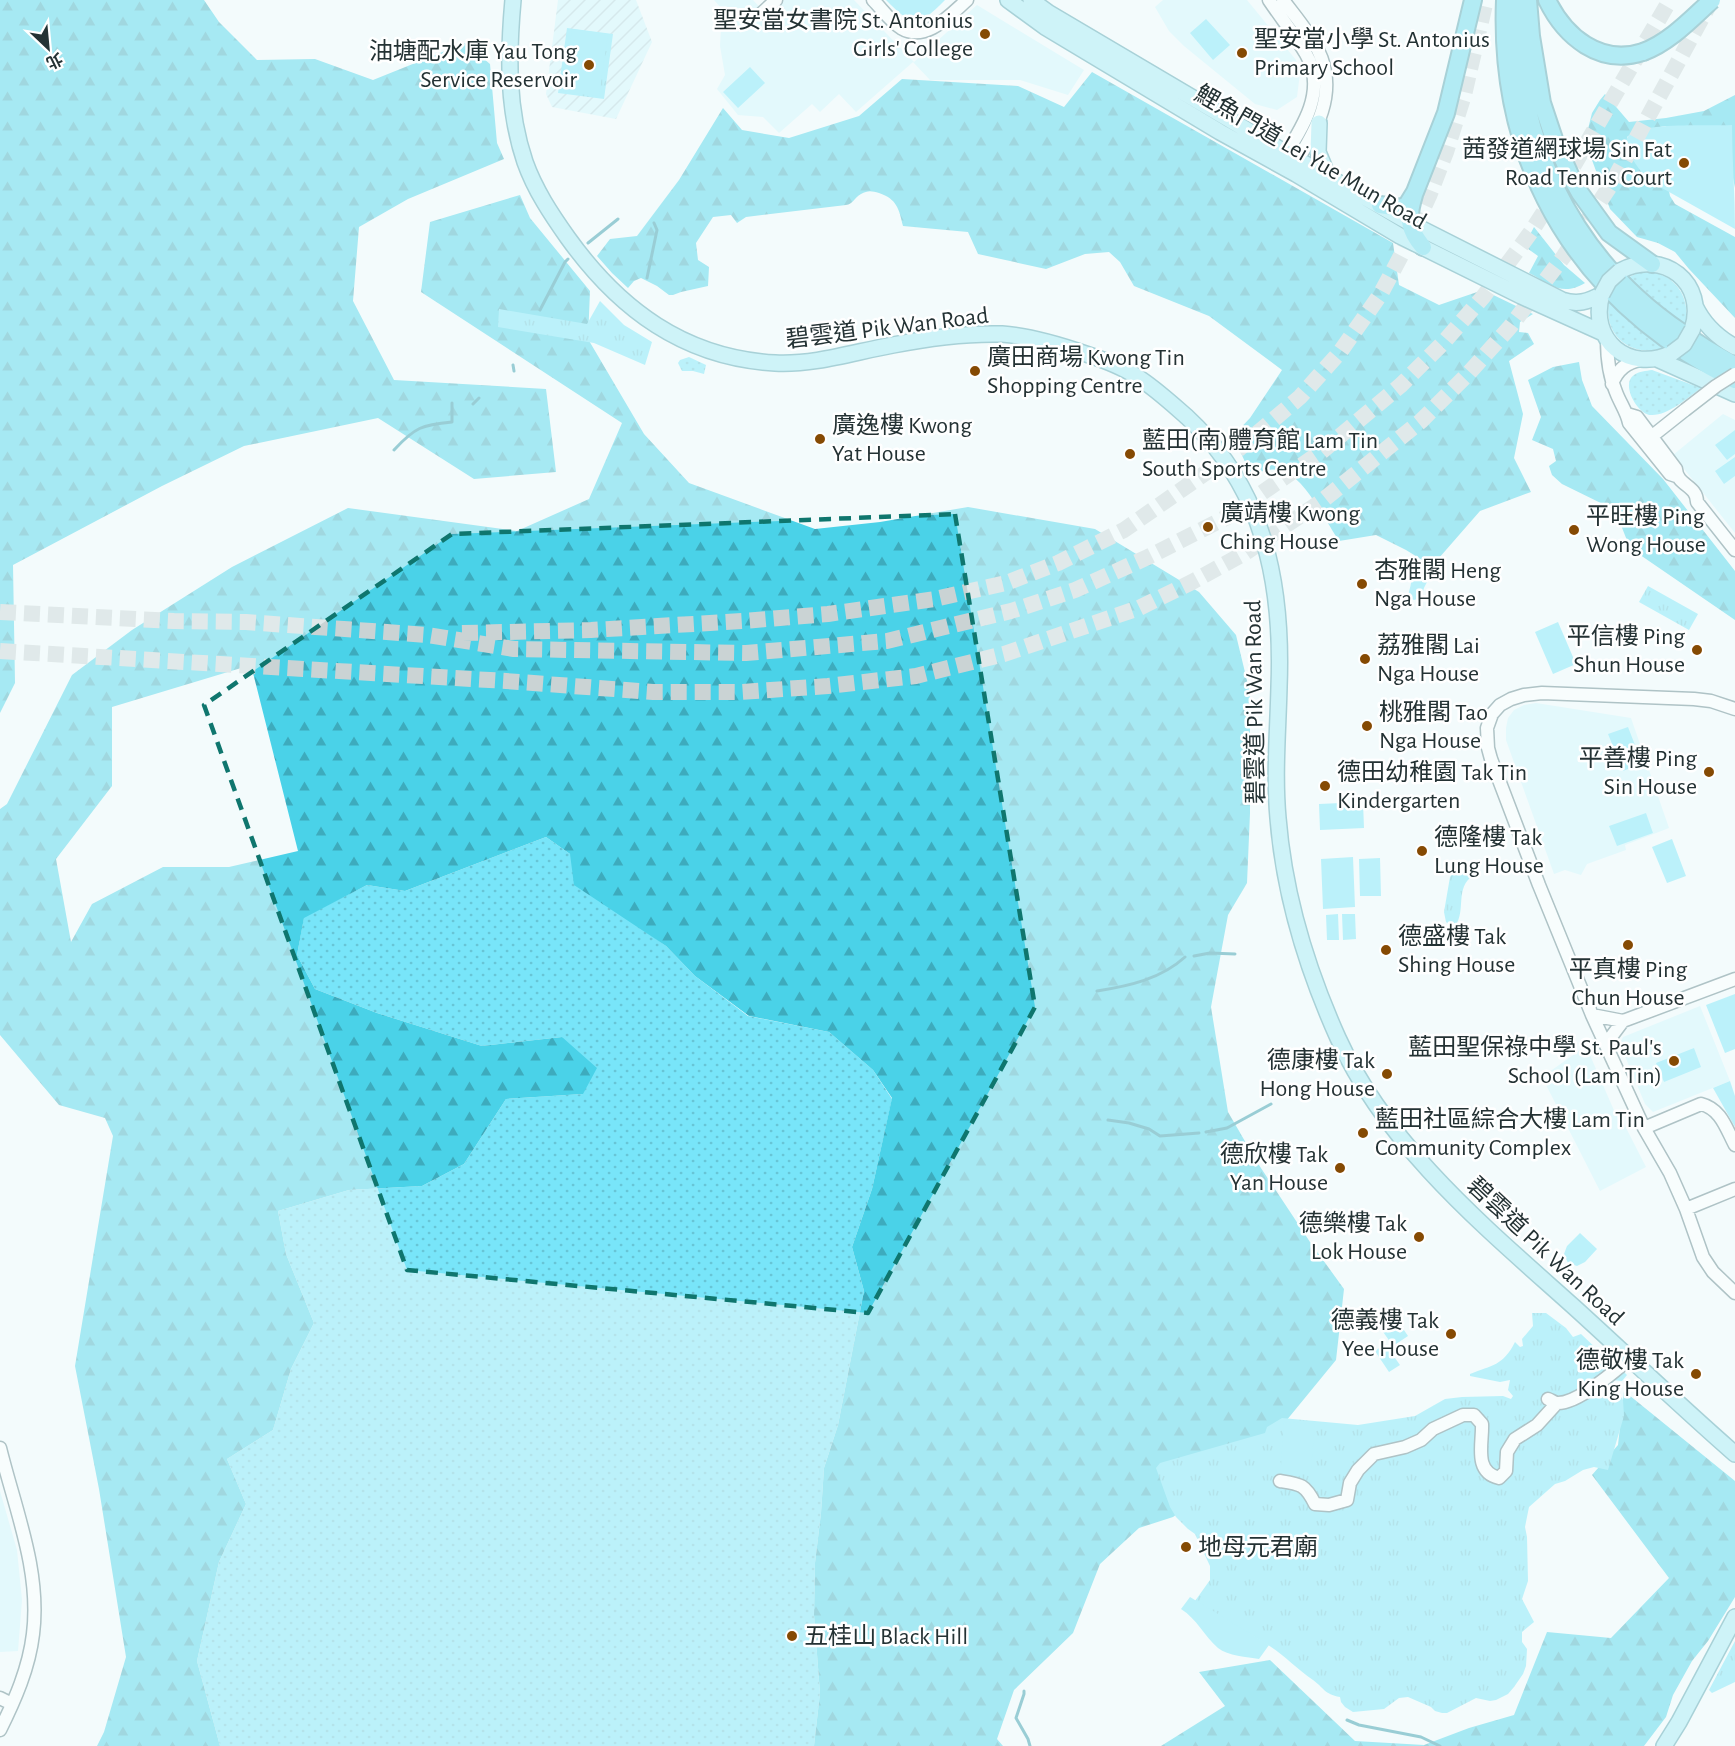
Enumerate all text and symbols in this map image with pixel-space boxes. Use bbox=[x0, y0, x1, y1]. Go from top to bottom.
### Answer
place label: 聖安當女書院 St. Antonius Girls' College bbox=[713, 7, 973, 61]
north arrow bbox=[18, 18, 78, 78]
place label: 聖安當小學 St. Antonius Primary School bbox=[1254, 26, 1490, 80]
marker: 聖安當女書院 St. Antonius Girls' College bbox=[978, 27, 992, 41]
place label: 油塘配水庫 Yau Tong Service Reservoir bbox=[369, 38, 577, 92]
marker: 聖安當小學 St. Antonius Primary School bbox=[1235, 46, 1249, 60]
text: 北 bbox=[43, 50, 65, 72]
marker: 油塘配水庫 Yau Tong Service Reservoir bbox=[582, 58, 596, 72]
street label: 鯉魚門道 Lei Yue Mun Road bbox=[1190, 80, 1432, 234]
place label: 茜發道網球場 Sin Fat Road Tennis Court bbox=[1462, 136, 1672, 190]
marker: 茜發道網球場 Sin Fat Road Tennis Court bbox=[1677, 156, 1691, 170]
street label: 碧雲道 Pik Wan Road bbox=[784, 302, 990, 352]
place label: 廣田商場 Kwong Tin Shopping Centre bbox=[987, 344, 1185, 398]
marker: 廣田商場 Kwong Tin Shopping Centre bbox=[968, 364, 982, 378]
place label: 廣逸樓 Kwong Yat House bbox=[832, 412, 972, 466]
place label: 藍田(南)體育館 Lam Tin South Sports Centre bbox=[1142, 427, 1378, 481]
marker: 廣逸樓 Kwong Yat House bbox=[813, 432, 827, 446]
marker: 藍田(南)體育館 Lam Tin South Sports Centre bbox=[1123, 447, 1137, 461]
place label: 廣靖樓 Kwong Ching House bbox=[1220, 500, 1360, 554]
place label: 平旺樓 Ping Wong House bbox=[1586, 503, 1706, 557]
marker: 廣靖樓 Kwong Ching House bbox=[1201, 520, 1215, 534]
marker: 平旺樓 Ping Wong House bbox=[1567, 523, 1581, 537]
place label: 杏雅閣 Heng Nga House bbox=[1374, 557, 1501, 611]
marker: 杏雅閣 Heng Nga House bbox=[1355, 577, 1369, 591]
street label: 碧雲道 Pik Wan Road bbox=[1239, 600, 1269, 804]
place label: 平信樓 Ping Shun House bbox=[1567, 623, 1685, 677]
place label: 荔雅閣 Lai Nga House bbox=[1377, 632, 1480, 686]
marker: 平信樓 Ping Shun House bbox=[1690, 643, 1704, 657]
marker: 荔雅閣 Lai Nga House bbox=[1358, 652, 1372, 666]
place label: 桃雅閣 Tao Nga House bbox=[1379, 699, 1488, 753]
marker: 桃雅閣 Tao Nga House bbox=[1360, 719, 1374, 733]
place label: 平善樓 Ping Sin House bbox=[1579, 745, 1697, 799]
place label: 德田幼稚園 Tak Tin Kindergarten bbox=[1337, 759, 1527, 813]
marker: 平善樓 Ping Sin House bbox=[1702, 765, 1716, 779]
marker: 德田幼稚園 Tak Tin Kindergarten bbox=[1318, 779, 1332, 793]
place label: 德隆樓 Tak Lung House bbox=[1434, 824, 1544, 878]
marker: 德隆樓 Tak Lung House bbox=[1415, 844, 1429, 858]
place label: 德盛樓 Tak Shing House bbox=[1398, 923, 1515, 977]
marker: 平真樓 Ping Chun House bbox=[1621, 938, 1635, 952]
marker: 德盛樓 Tak Shing House bbox=[1379, 943, 1393, 957]
place label: 平真樓 Ping Chun House bbox=[1569, 956, 1687, 1010]
place label: 藍田聖保祿中學 St. Paul's School (Lam Tin) bbox=[1408, 1034, 1662, 1088]
place label: 德康樓 Tak Hong House bbox=[1260, 1047, 1375, 1101]
marker: 藍田聖保祿中學 St. Paul's School (Lam Tin) bbox=[1667, 1054, 1681, 1068]
marker: 德康樓 Tak Hong House bbox=[1380, 1067, 1394, 1081]
place label: 藍田社區綜合大樓 Lam Tin Community Complex bbox=[1375, 1106, 1645, 1160]
marker: 藍田社區綜合大樓 Lam Tin Community Complex bbox=[1356, 1126, 1370, 1140]
place label: 德欣樓 Tak Yan House bbox=[1220, 1141, 1328, 1195]
marker: 德欣樓 Tak Yan House bbox=[1333, 1161, 1347, 1175]
street label: 碧雲道 Pik Wan Road bbox=[1462, 1172, 1630, 1330]
place label: 德樂樓 Tak Lok House bbox=[1299, 1210, 1407, 1264]
marker: 德樂樓 Tak Lok House bbox=[1412, 1230, 1426, 1244]
place label: 德義樓 Tak Yee House bbox=[1331, 1307, 1439, 1361]
marker: 德義樓 Tak Yee House bbox=[1444, 1327, 1458, 1341]
place label: 德敬樓 Tak King House bbox=[1576, 1347, 1684, 1401]
marker: 德敬樓 Tak King House bbox=[1689, 1367, 1703, 1381]
place label: 地母元君廟 bbox=[1198, 1534, 1318, 1560]
marker: 地母元君廟 bbox=[1179, 1540, 1193, 1554]
place label: 五桂山 Black Hill bbox=[804, 1623, 968, 1649]
marker: 五桂山 Black Hill bbox=[785, 1629, 799, 1643]

